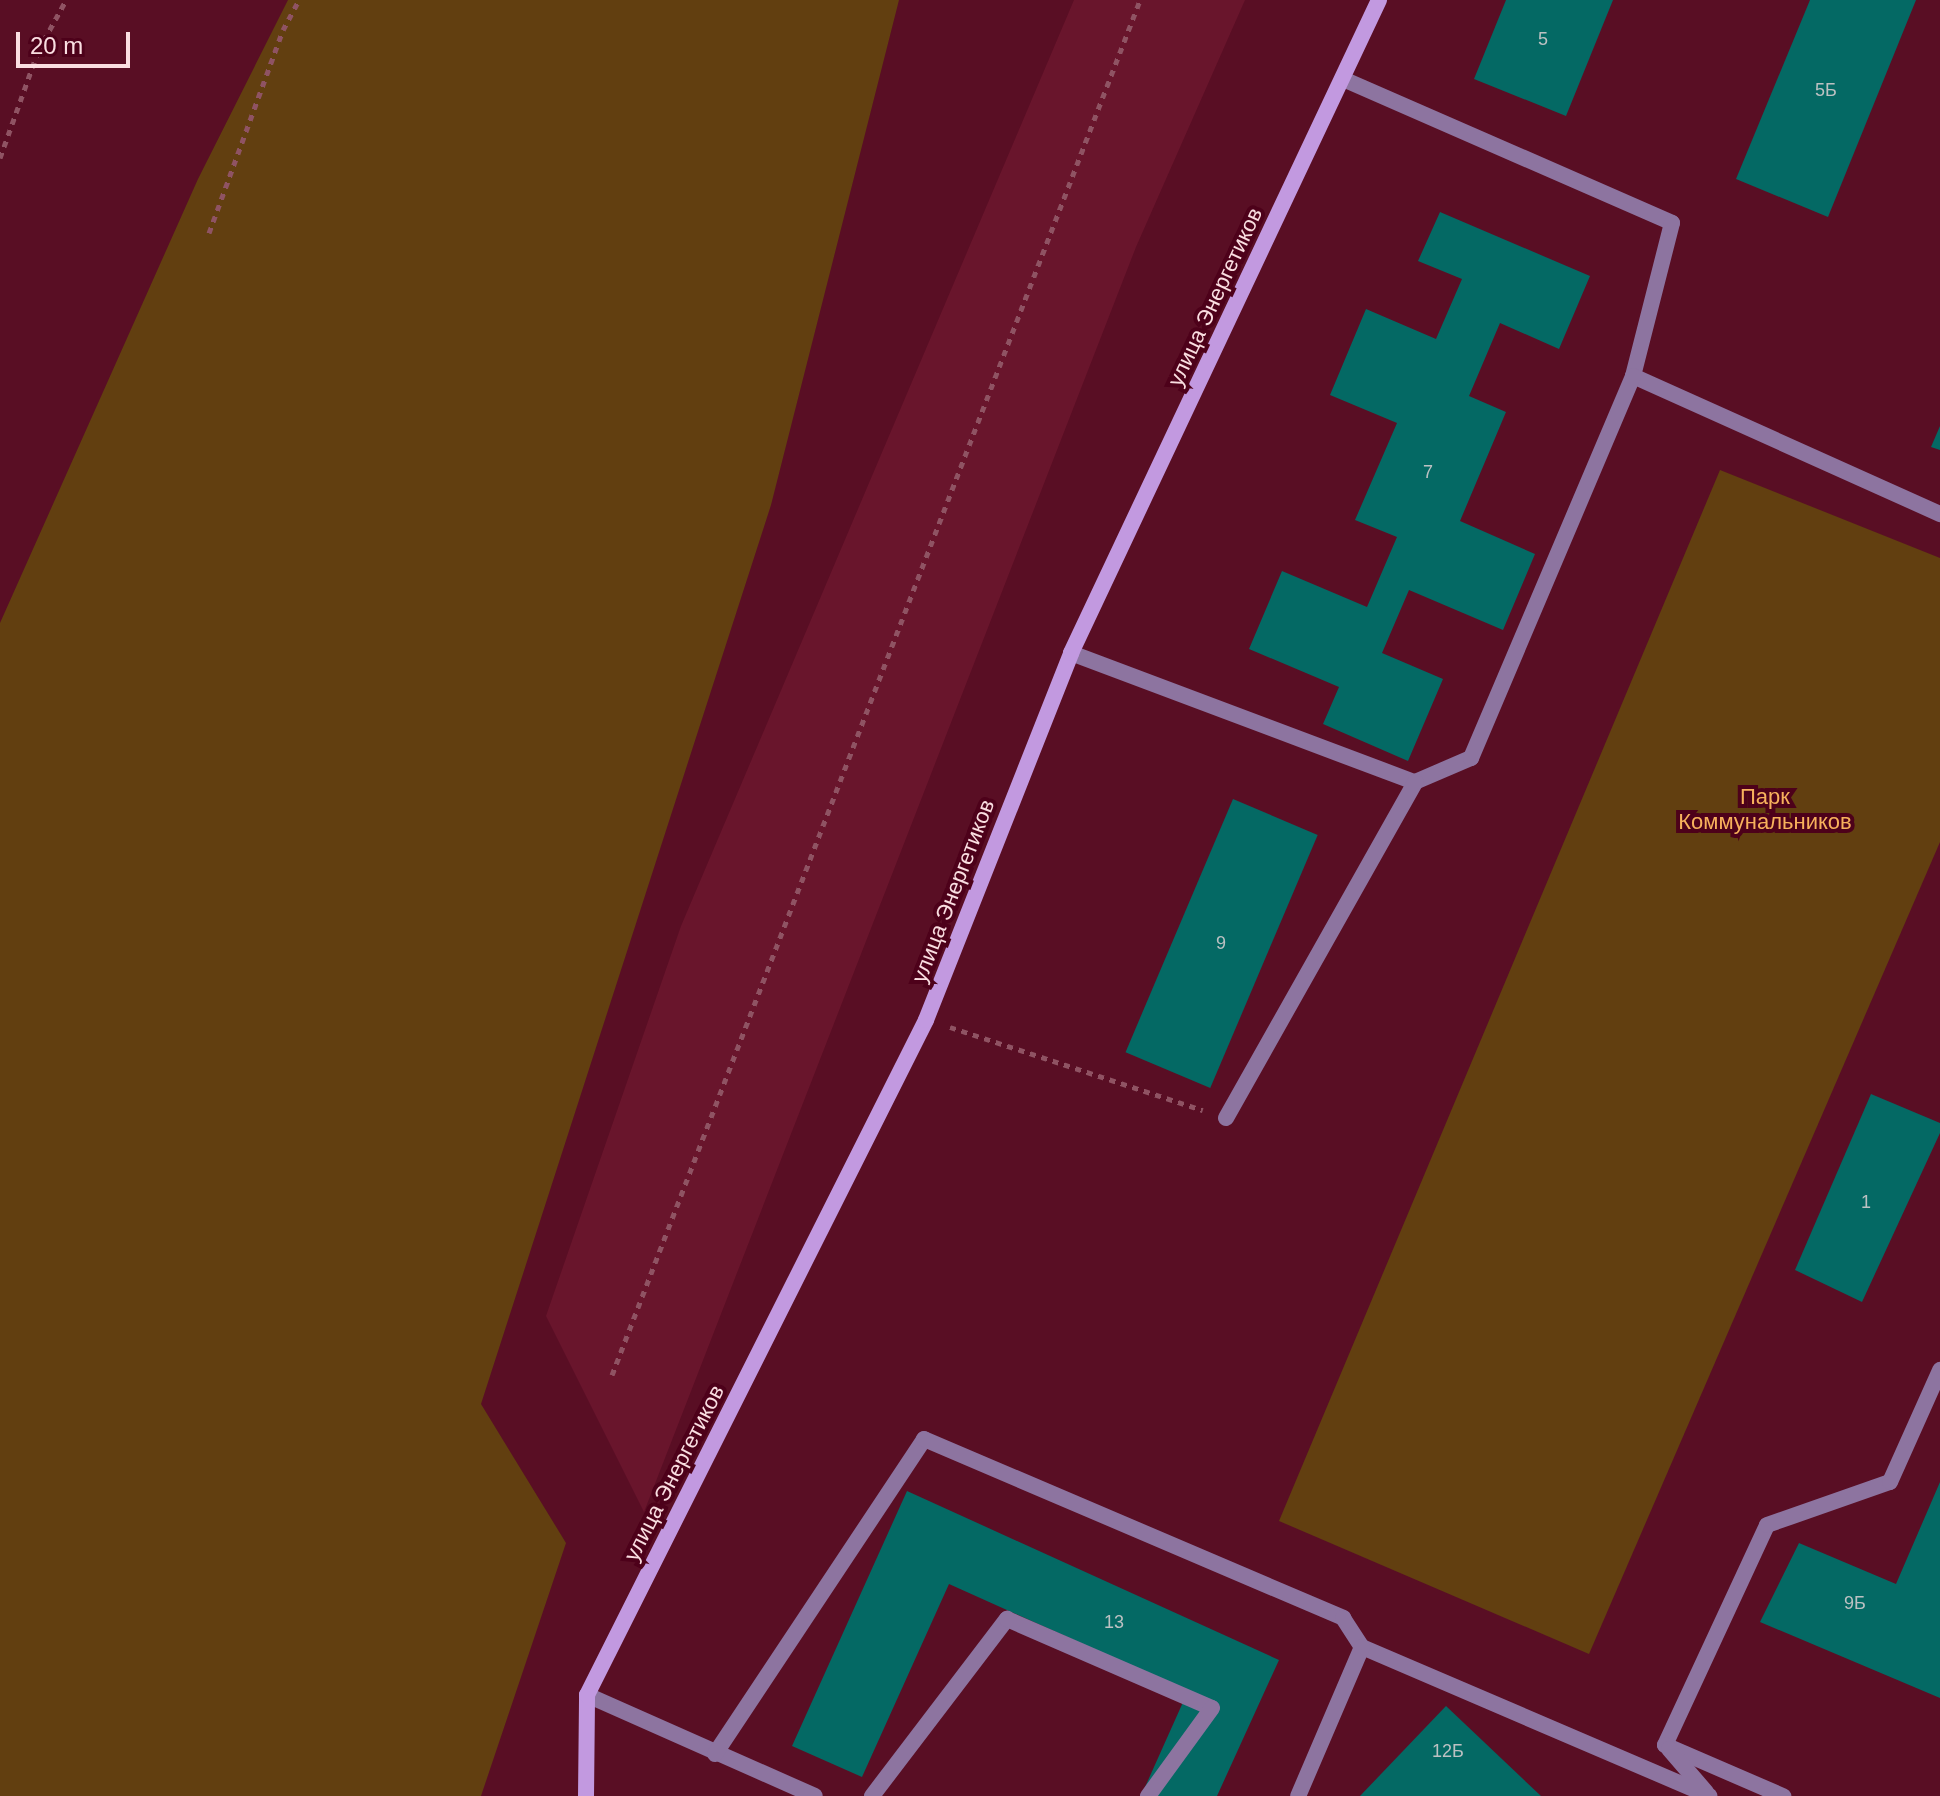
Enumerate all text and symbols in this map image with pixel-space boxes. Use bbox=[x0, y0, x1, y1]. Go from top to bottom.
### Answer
scale bar bbox=[20, 16, 134, 66]
house number: 5 bbox=[1538, 28, 1548, 50]
text: 20 m bbox=[30, 32, 83, 59]
house number: 5Б bbox=[1815, 79, 1837, 101]
street label: улица Энергетиков bbox=[1162, 203, 1268, 391]
house number: 7 bbox=[1423, 461, 1433, 483]
park label: Парк Коммунальников bbox=[1678, 783, 1852, 834]
street label: улица Энергетиков bbox=[906, 796, 1000, 986]
house number: 9 bbox=[1216, 932, 1226, 954]
house number: 1 bbox=[1861, 1191, 1871, 1213]
street label: улица Энергетиков bbox=[618, 1380, 730, 1566]
house number: 9Б bbox=[1844, 1592, 1866, 1614]
house number: 13 bbox=[1104, 1611, 1124, 1633]
house number: 12Б bbox=[1432, 1740, 1464, 1762]

